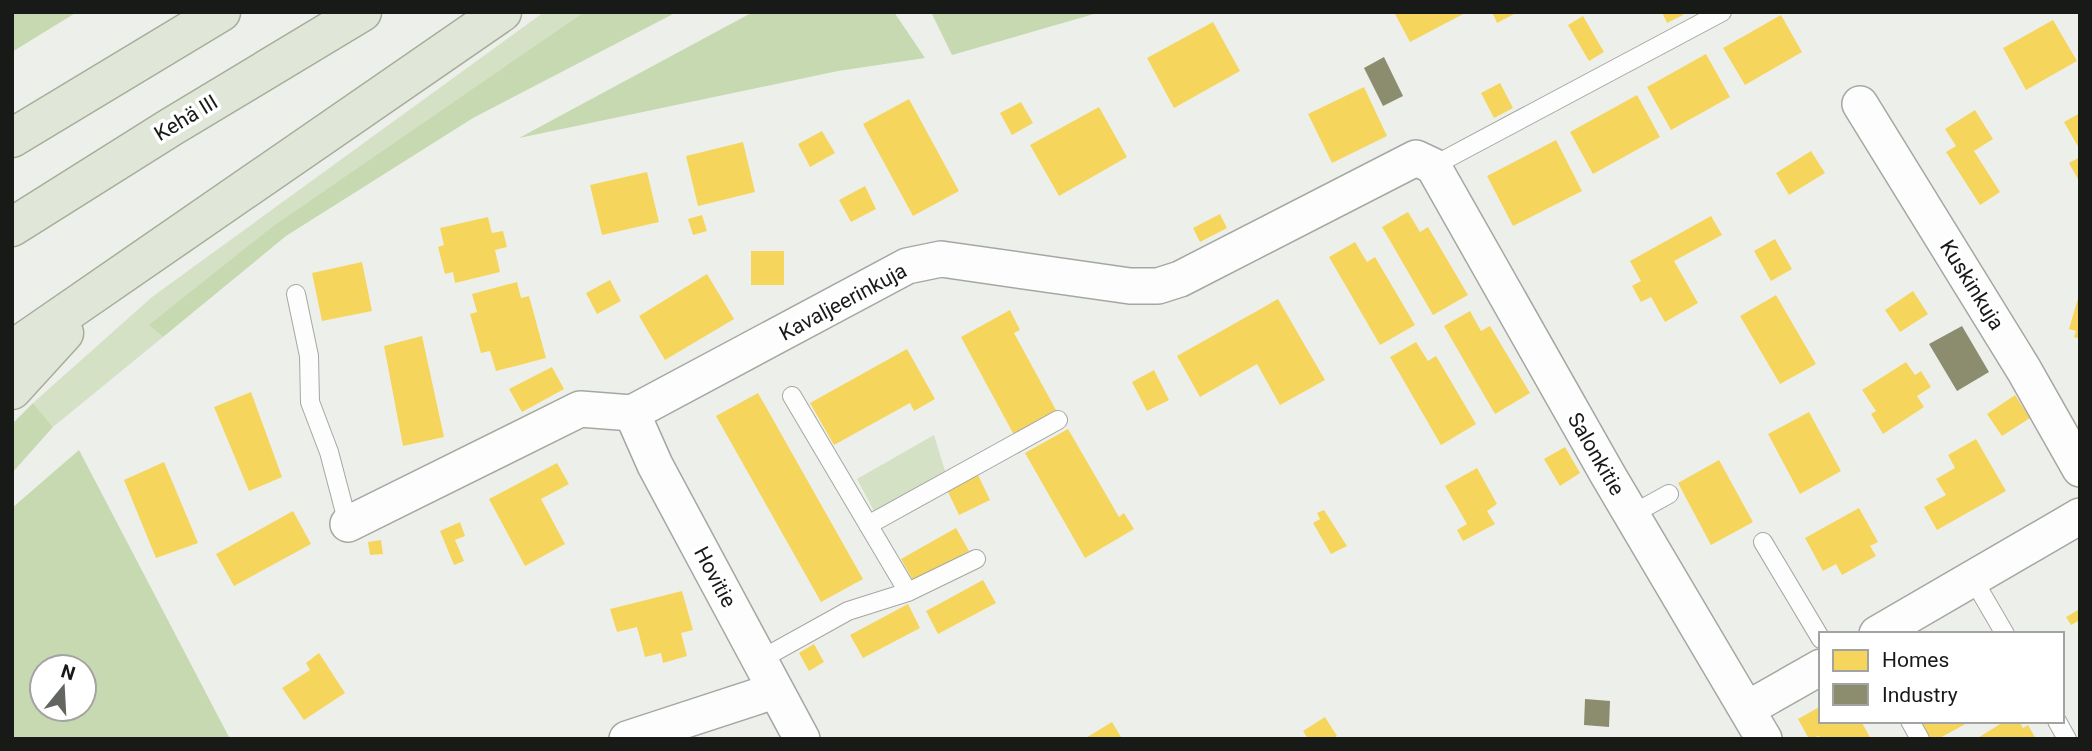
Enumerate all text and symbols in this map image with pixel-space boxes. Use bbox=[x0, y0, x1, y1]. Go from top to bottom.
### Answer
street label: Kehä III bbox=[150, 90, 222, 146]
street label: Kuskinkuja bbox=[1935, 236, 2009, 334]
street label: Kavaljeerinkuja bbox=[775, 258, 911, 346]
street label: Salonkitie bbox=[1563, 408, 1629, 500]
street label: Hovitie bbox=[689, 543, 741, 611]
legend bbox=[1819, 632, 2064, 723]
text: Homes bbox=[1882, 648, 1949, 672]
north arrow bbox=[28, 653, 98, 723]
text: N bbox=[58, 659, 78, 685]
text: Industry bbox=[1882, 683, 1958, 707]

